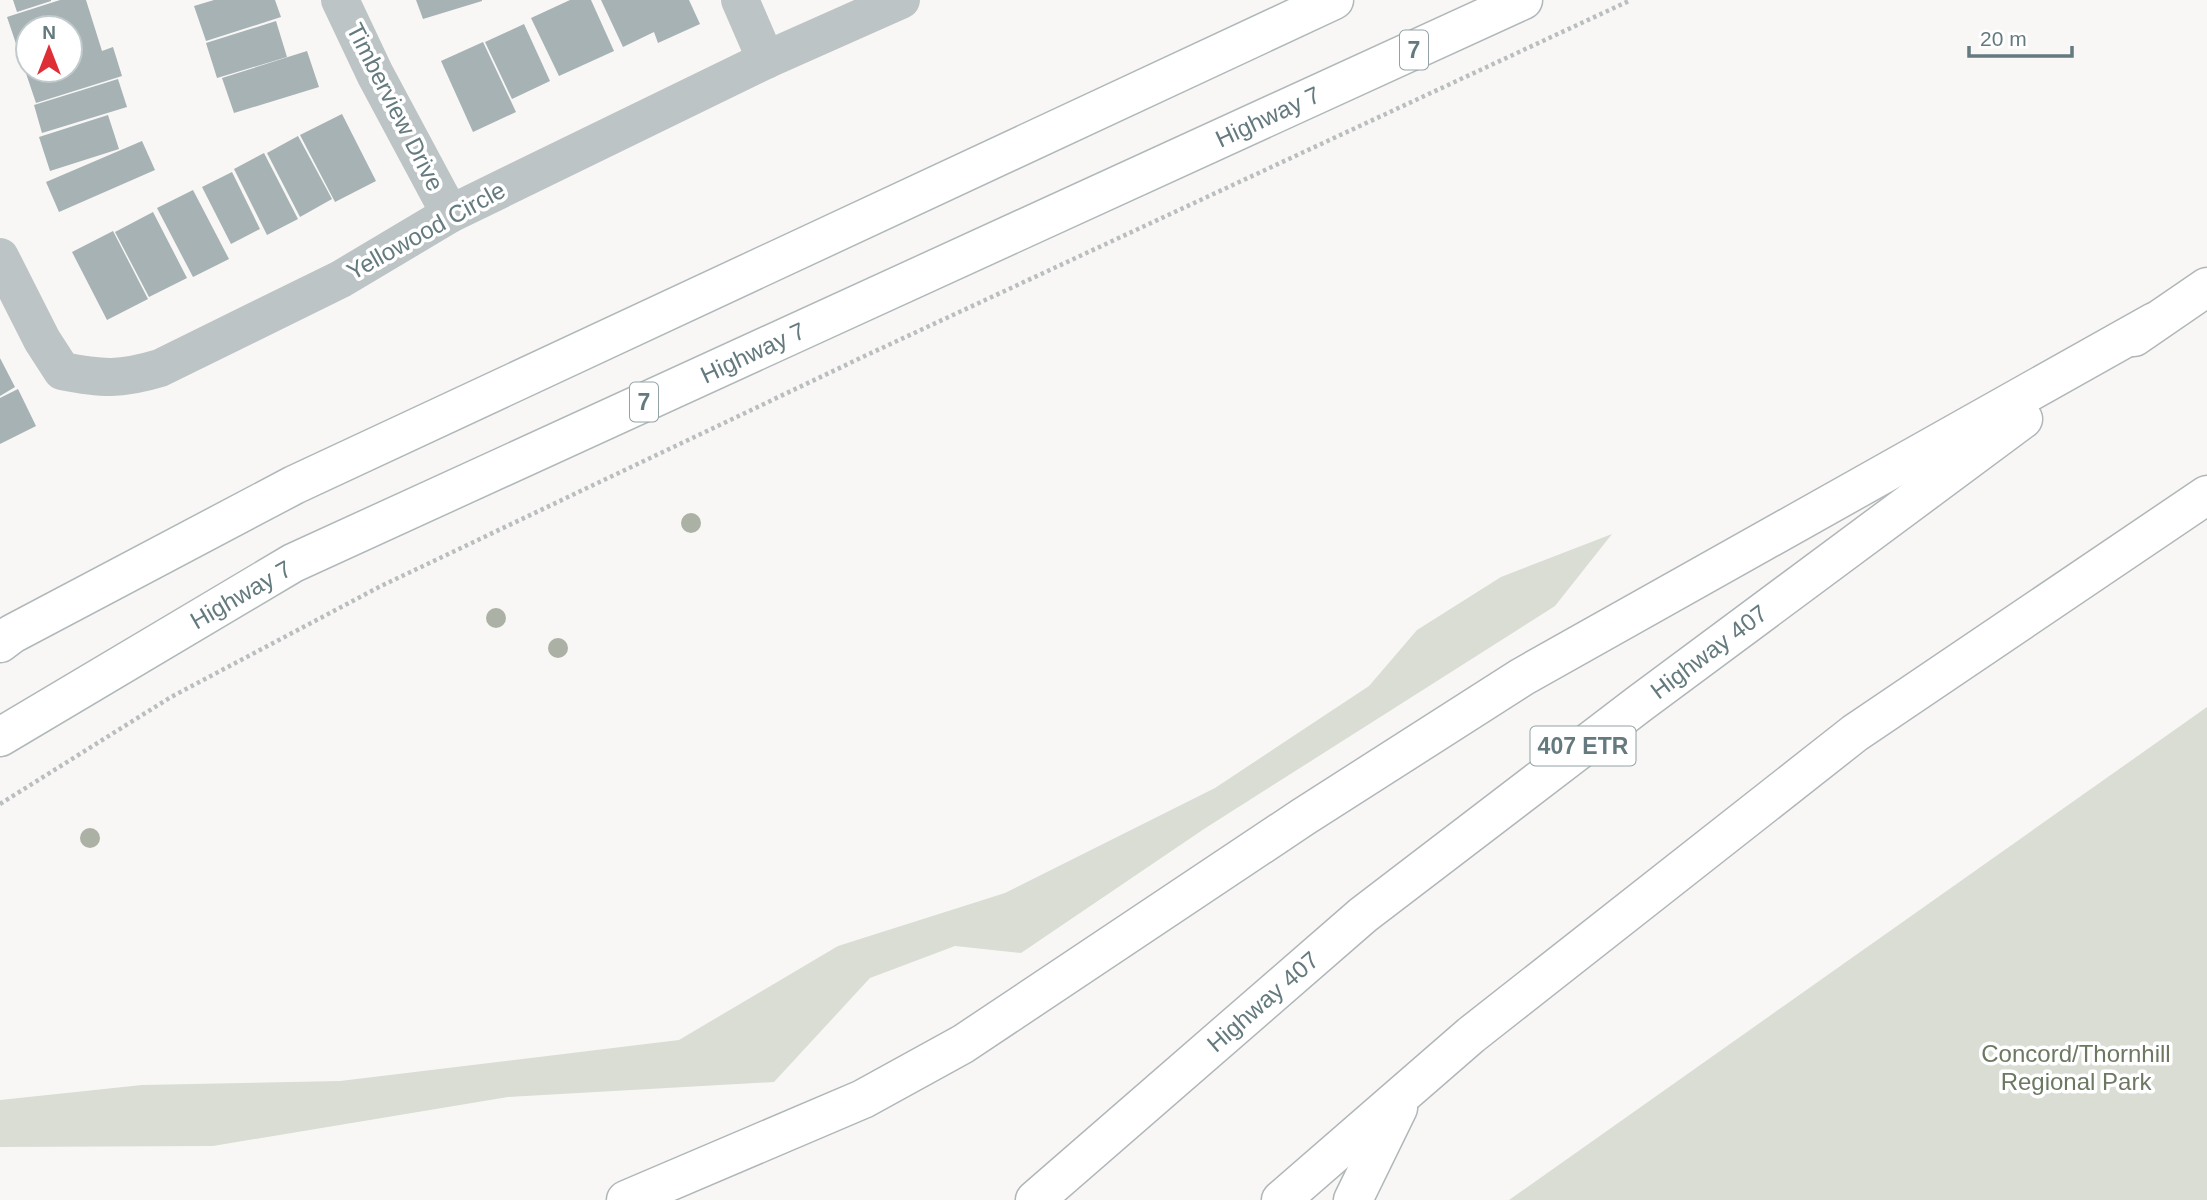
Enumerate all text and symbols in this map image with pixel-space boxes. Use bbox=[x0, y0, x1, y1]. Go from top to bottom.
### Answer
north arrow bbox=[14, 14, 84, 84]
scale bar bbox=[1969, 14, 2072, 58]
street label: Timberview Drive bbox=[342, 18, 449, 195]
text: N bbox=[42, 22, 56, 43]
text: 20 m bbox=[1980, 27, 2027, 50]
road number: 7 bbox=[1400, 31, 1428, 70]
street label: Highway 7 bbox=[1211, 81, 1324, 152]
street label: Yellowood Circle bbox=[342, 176, 510, 285]
street label: Highway 7 bbox=[696, 317, 809, 388]
road number: 7 bbox=[630, 382, 658, 422]
street label: Highway 7 bbox=[185, 555, 296, 634]
street label: Highway 407 bbox=[1645, 599, 1772, 704]
road number: 407 ETR bbox=[1530, 726, 1636, 766]
street label: Highway 407 bbox=[1201, 946, 1324, 1057]
park label: Concord/Thornhill Regional Park bbox=[1981, 1040, 2171, 1095]

